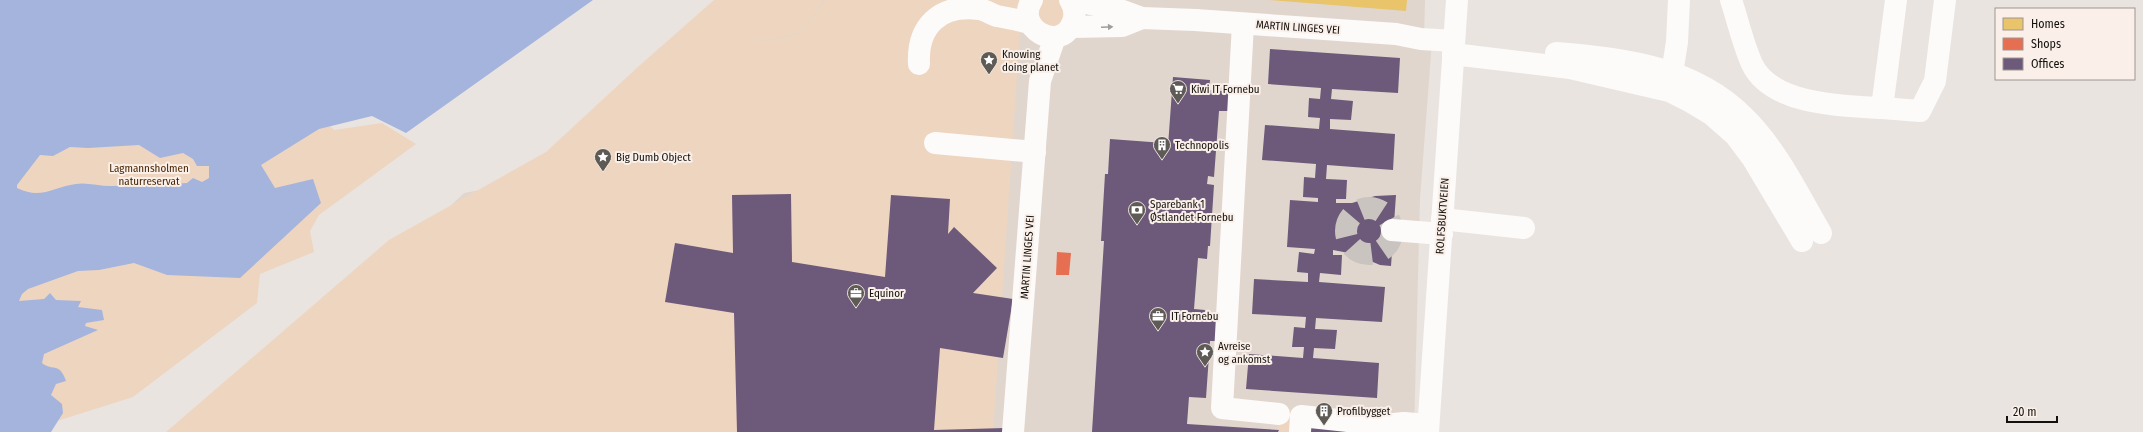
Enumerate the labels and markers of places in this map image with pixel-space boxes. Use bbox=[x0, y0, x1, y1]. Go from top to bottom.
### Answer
place label: Knowing doing planet bbox=[1002, 48, 1059, 74]
place icon: Knowing doing planet bbox=[979, 50, 999, 75]
supermarket icon: Kiwi IT Fornebu bbox=[1168, 79, 1188, 104]
place label: Kiwi IT Fornebu bbox=[1191, 83, 1260, 96]
building icon: Technopolis bbox=[1152, 135, 1172, 160]
place label: Technopolis bbox=[1175, 139, 1229, 152]
place icon: Big Dumb Object bbox=[593, 147, 613, 172]
place label: Big Dumb Object bbox=[616, 151, 691, 164]
place label: Sparebank 1 Østlandet Fornebu bbox=[1150, 198, 1234, 224]
bank icon: Sparebank 1 Østlandet Fornebu bbox=[1127, 200, 1147, 225]
office icon: Equinor bbox=[846, 283, 866, 308]
place label: Equinor bbox=[869, 287, 904, 300]
office icon: IT Fornebu bbox=[1148, 306, 1168, 331]
place label: IT Fornebu bbox=[1171, 310, 1218, 323]
place label: Avreise og ankomst bbox=[1218, 340, 1271, 366]
place icon: Avreise og ankomst bbox=[1195, 342, 1215, 367]
building icon: Profilbygget bbox=[1314, 401, 1334, 426]
place label: Profilbygget bbox=[1337, 405, 1391, 418]

